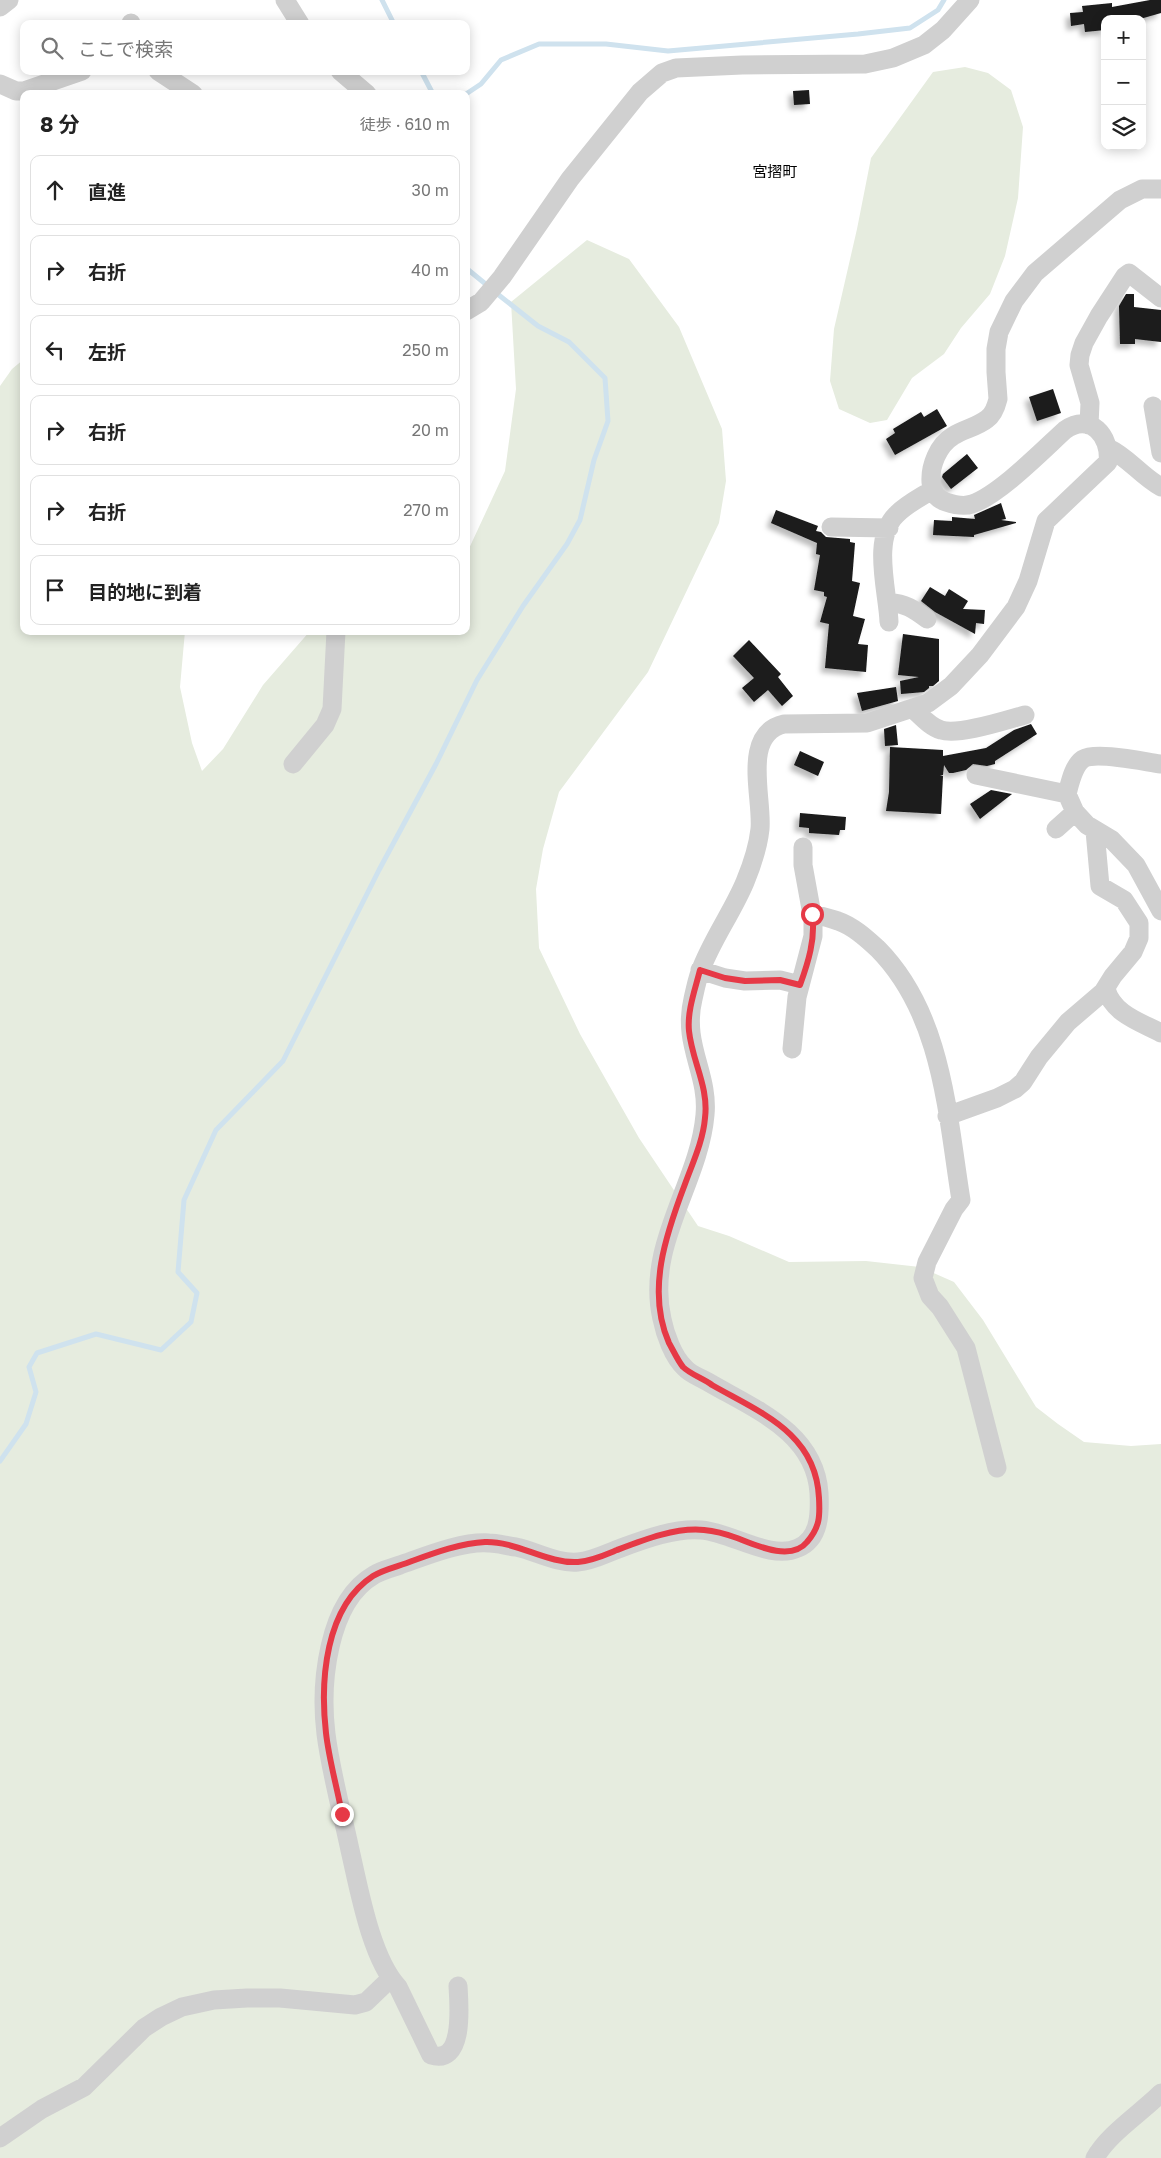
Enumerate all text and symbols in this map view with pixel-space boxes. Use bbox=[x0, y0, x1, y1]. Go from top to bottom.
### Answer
map controls bbox=[1101, 15, 1146, 150]
button: + bbox=[1101, 15, 1146, 60]
search box bbox=[20, 20, 470, 75]
icon: search bbox=[38, 34, 66, 62]
text: ここで検索 bbox=[78, 37, 173, 60]
button: − bbox=[1101, 60, 1146, 105]
button: layers bbox=[1101, 105, 1146, 150]
text: 8 分 bbox=[40, 111, 80, 137]
text: 徒歩 · 610 m bbox=[360, 114, 450, 134]
district label: 宮摺町 bbox=[752, 162, 798, 180]
icon: ahead bbox=[41, 176, 69, 204]
text: 直進 bbox=[88, 180, 126, 203]
text: 30 m bbox=[412, 180, 449, 200]
icon: right bbox=[41, 256, 69, 284]
text: 右折 bbox=[88, 260, 126, 283]
text: 40 m bbox=[411, 260, 449, 280]
icon: left bbox=[41, 336, 69, 364]
text: 左折 bbox=[88, 340, 126, 363]
text: 250 m bbox=[402, 340, 449, 360]
icon: right bbox=[41, 416, 69, 444]
text: 右折 bbox=[88, 420, 126, 443]
text: 20 m bbox=[412, 420, 449, 440]
icon: right bbox=[41, 496, 69, 524]
text: 右折 bbox=[88, 500, 126, 523]
text: 270 m bbox=[403, 500, 449, 520]
icon: arrive bbox=[41, 576, 69, 604]
text: 目的地に到着 bbox=[88, 580, 202, 603]
route start bbox=[801, 903, 824, 926]
route end bbox=[331, 1803, 354, 1826]

